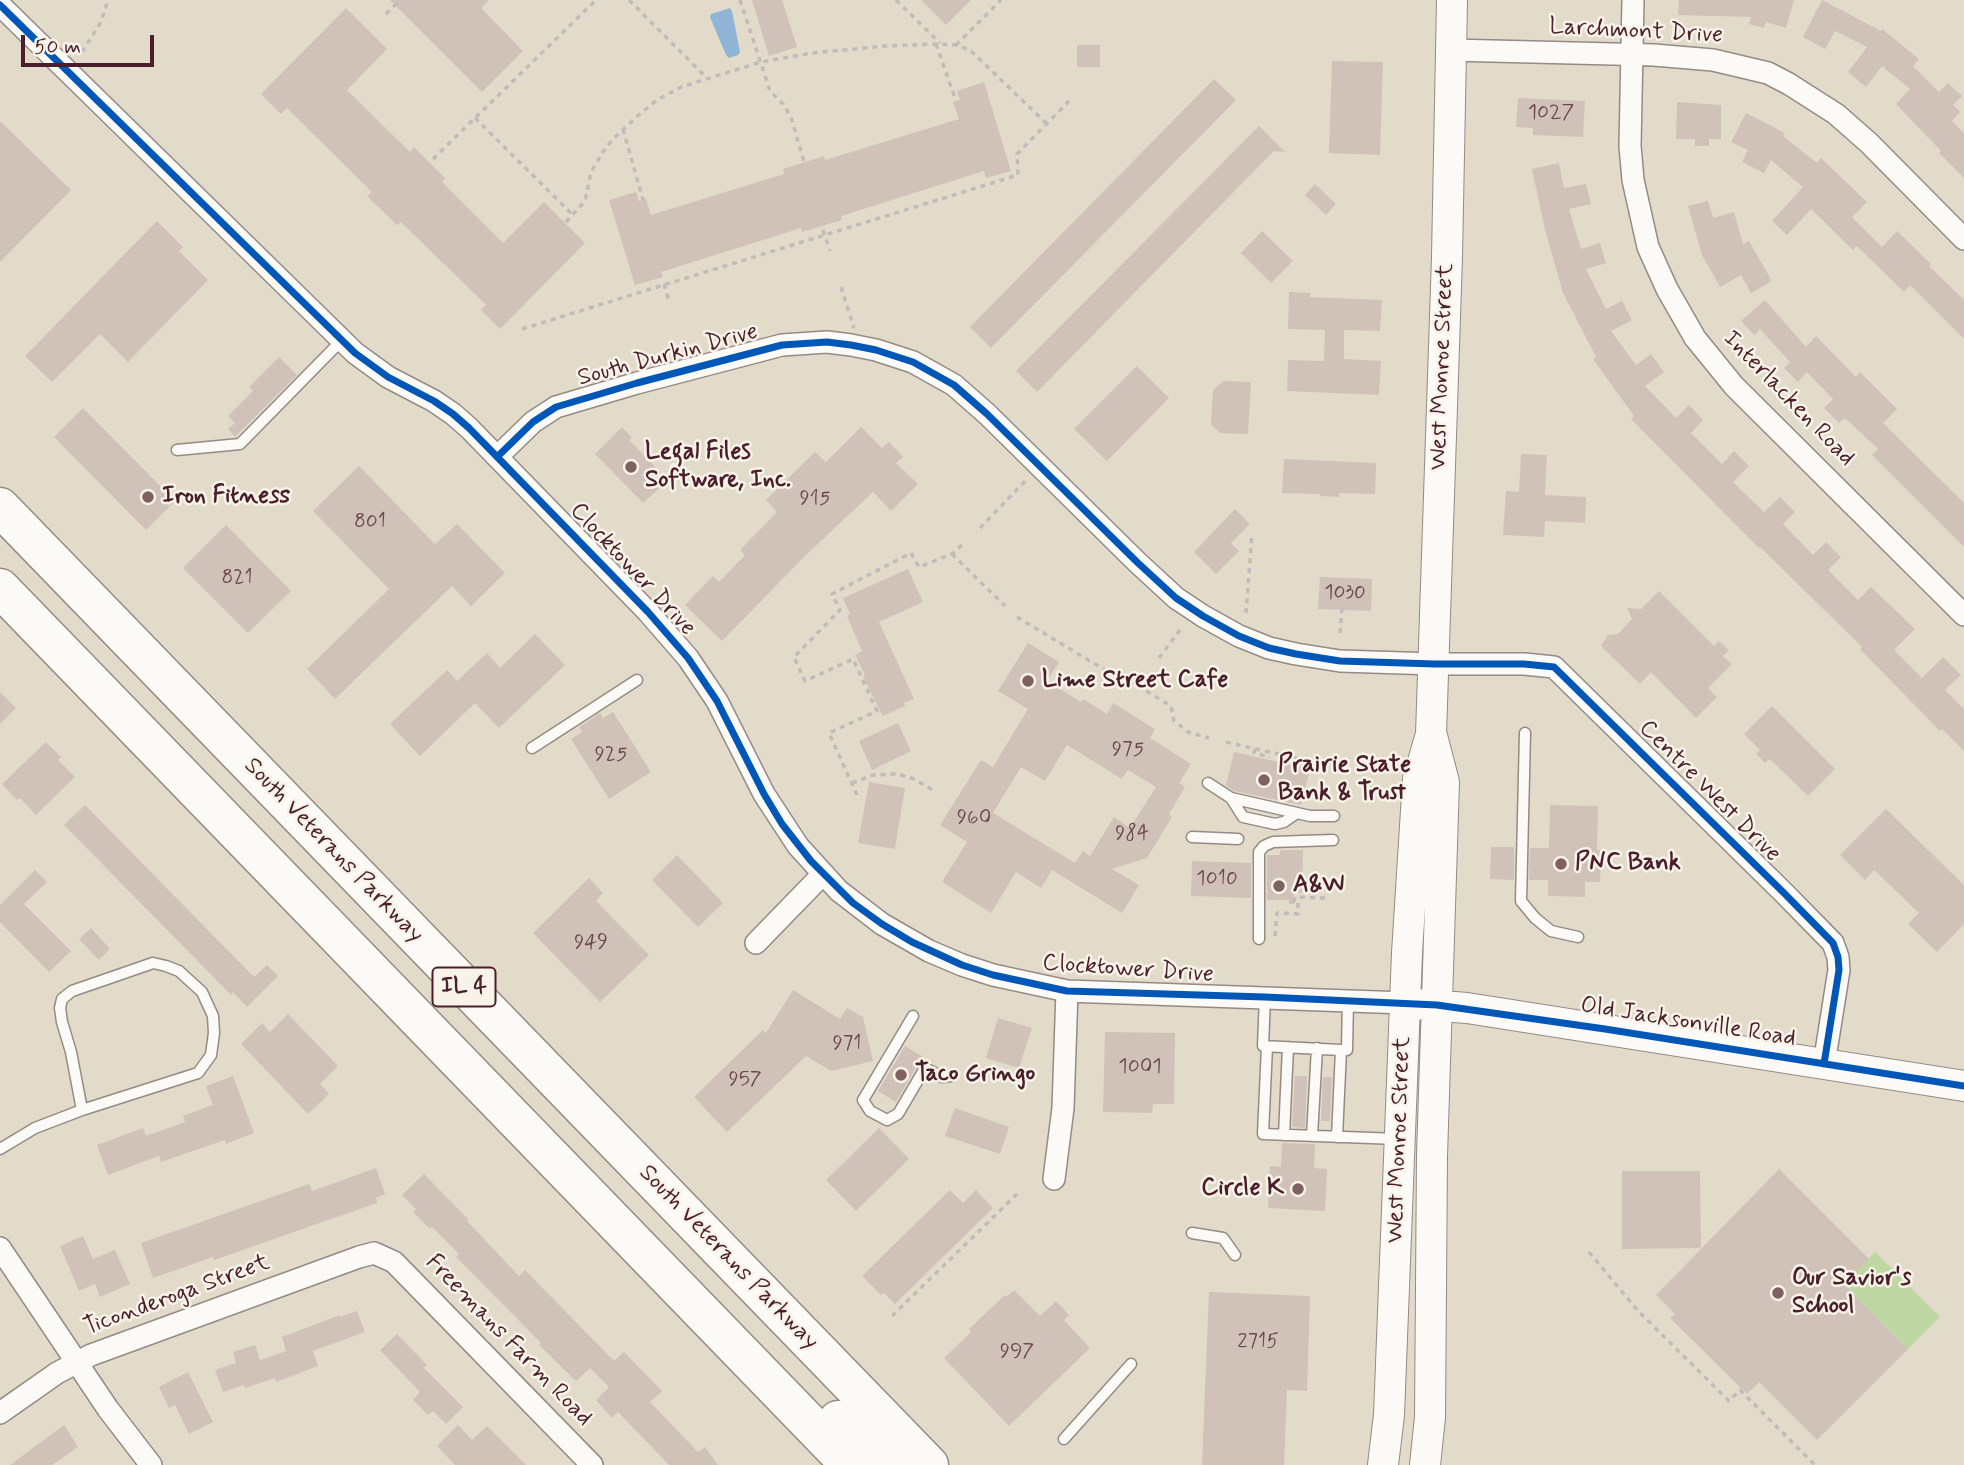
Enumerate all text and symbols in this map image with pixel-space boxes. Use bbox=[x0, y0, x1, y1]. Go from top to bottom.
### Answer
street label: Larchmont Drive bbox=[1548, 13, 1724, 51]
scale bar bbox=[24, 21, 158, 65]
text: 50 m bbox=[34, 33, 81, 61]
house number: 1027 bbox=[1528, 101, 1574, 127]
street label: West Monroe Street bbox=[1425, 263, 1461, 471]
street label: South Durkin Drive bbox=[575, 318, 761, 394]
street label: Interlacken Road bbox=[1716, 325, 1860, 473]
place label: Legal Files Software, Inc. bbox=[645, 439, 791, 495]
marker: Legal Files Software, Inc. bbox=[623, 459, 639, 475]
place label: Iron Fitness bbox=[162, 483, 290, 511]
house number: 915 bbox=[799, 487, 831, 513]
marker: Iron Fitness bbox=[140, 489, 156, 505]
street label: Clocktower Drive bbox=[563, 497, 701, 643]
house number: 801 bbox=[354, 510, 386, 536]
house number: 821 bbox=[221, 566, 253, 592]
house number: 1030 bbox=[1324, 581, 1366, 607]
place label: Lime Street Cafe bbox=[1042, 667, 1228, 695]
marker: Lime Street Cafe bbox=[1020, 673, 1036, 689]
street label: Centre West Drive bbox=[1632, 715, 1786, 869]
house number: 975 bbox=[1112, 738, 1144, 764]
house number: 925 bbox=[594, 743, 628, 769]
street label: South Veterans Parkway bbox=[237, 752, 429, 950]
place label: Prairie State Bank & Trust bbox=[1278, 752, 1411, 808]
marker: Prairie State Bank & Trust bbox=[1256, 772, 1272, 788]
house number: 960 bbox=[957, 806, 991, 832]
house number: 984 bbox=[1115, 822, 1149, 848]
place label: PNC Bank bbox=[1575, 850, 1681, 878]
marker: PNC Bank bbox=[1553, 856, 1569, 872]
house number: 1010 bbox=[1196, 867, 1238, 893]
place label: A&W bbox=[1293, 872, 1344, 900]
marker: A&W bbox=[1271, 878, 1287, 894]
house number: 949 bbox=[574, 931, 608, 957]
street label: Clocktower Drive bbox=[1041, 950, 1215, 990]
road number: IL 4 bbox=[433, 968, 496, 1006]
street label: Old Jacksonville Road bbox=[1578, 992, 1798, 1054]
house number: 971 bbox=[832, 1032, 862, 1058]
street label: West Monroe Street bbox=[1382, 1036, 1418, 1244]
house number: 1001 bbox=[1118, 1055, 1162, 1081]
place label: Taco Gringo bbox=[915, 1061, 1035, 1089]
marker: Taco Gringo bbox=[893, 1067, 909, 1083]
house number: 957 bbox=[728, 1068, 762, 1094]
street label: South Veterans Parkway bbox=[632, 1159, 824, 1357]
place label: Circle K bbox=[1201, 1175, 1284, 1203]
marker: Circle K bbox=[1290, 1181, 1306, 1197]
street label: Ticonderoga Street bbox=[80, 1249, 274, 1343]
street label: Freemans Farm Road bbox=[418, 1249, 598, 1433]
place label: Our Savior's School bbox=[1792, 1265, 1911, 1321]
marker: Our Savior's School bbox=[1770, 1285, 1786, 1301]
house number: 2715 bbox=[1237, 1330, 1279, 1356]
house number: 997 bbox=[1000, 1340, 1034, 1366]

